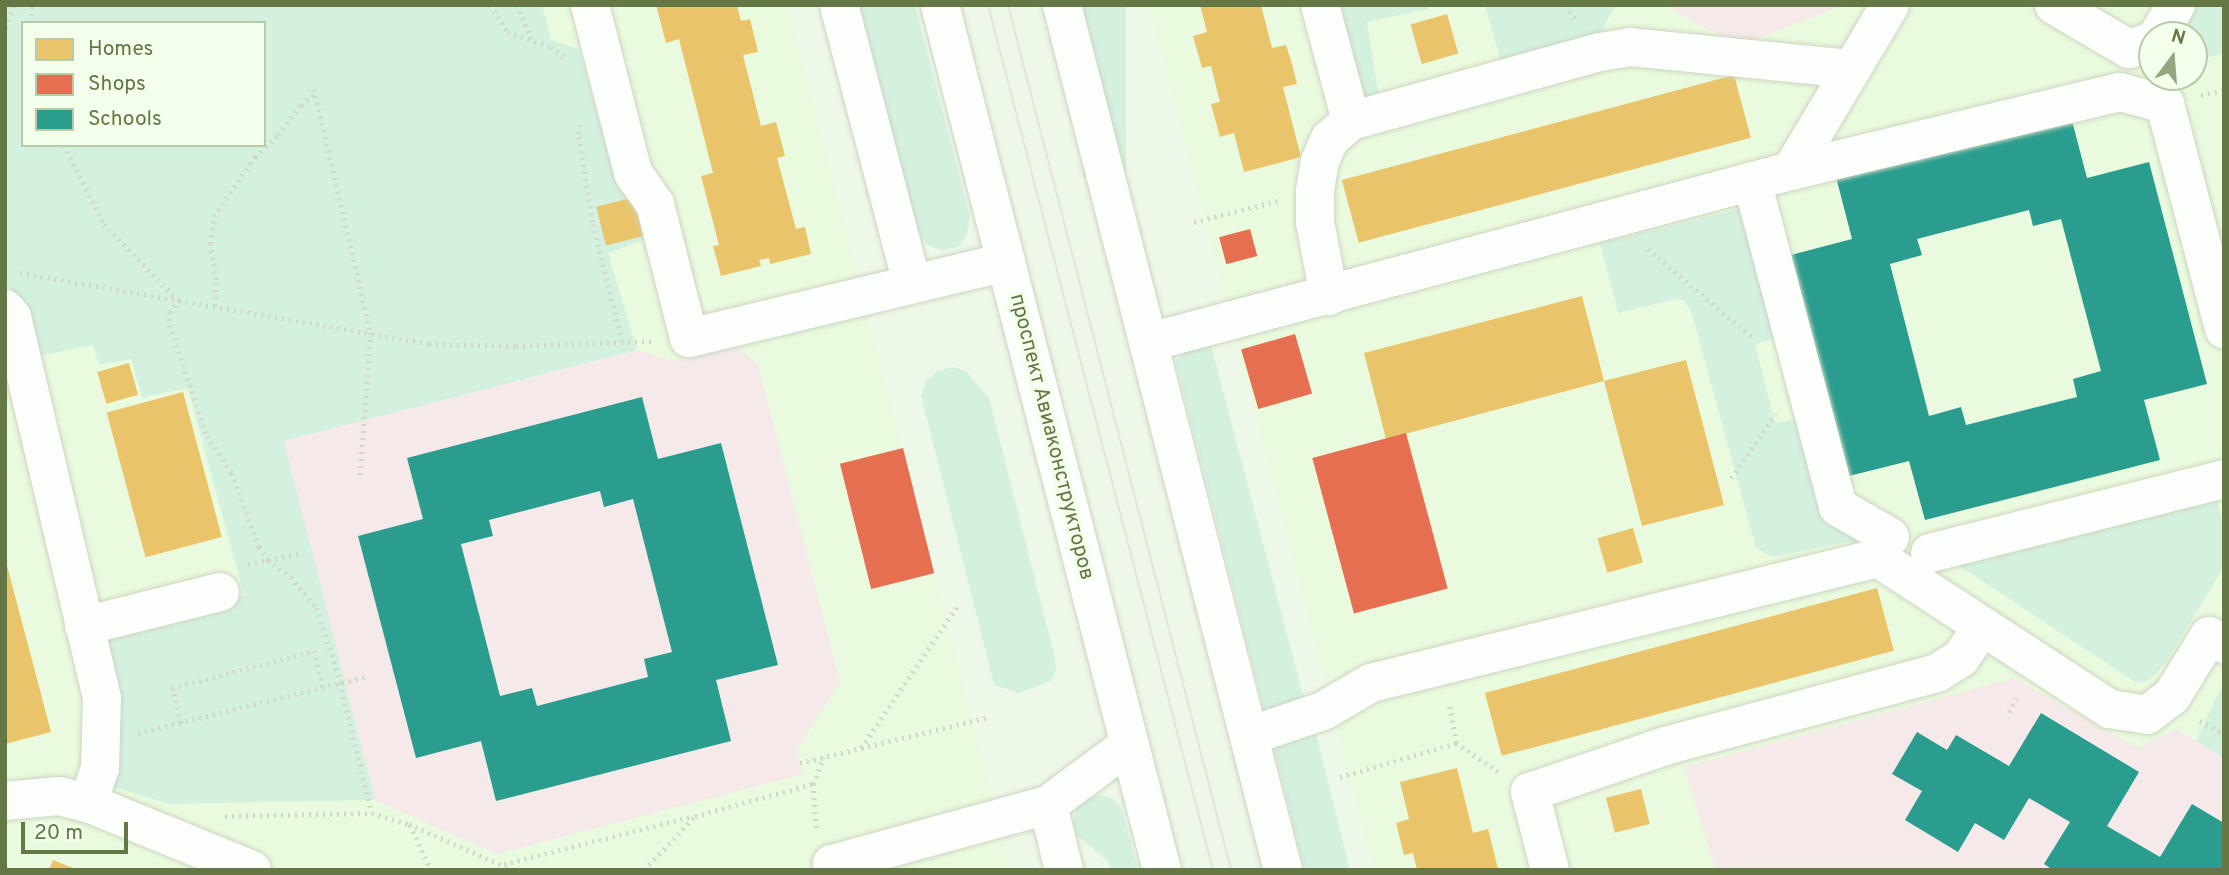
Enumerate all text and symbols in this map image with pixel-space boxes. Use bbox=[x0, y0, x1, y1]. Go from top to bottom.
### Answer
legend bbox=[21, 21, 266, 147]
north arrow bbox=[2138, 21, 2208, 91]
text: N bbox=[2168, 24, 2188, 51]
text: Homes bbox=[88, 36, 153, 63]
text: Shops bbox=[88, 71, 146, 98]
text: Schools bbox=[88, 106, 162, 133]
street label: проспект Авиаконструкторов bbox=[1003, 291, 1099, 583]
scale bar bbox=[24, 808, 131, 852]
text: 20 m bbox=[34, 820, 83, 847]

